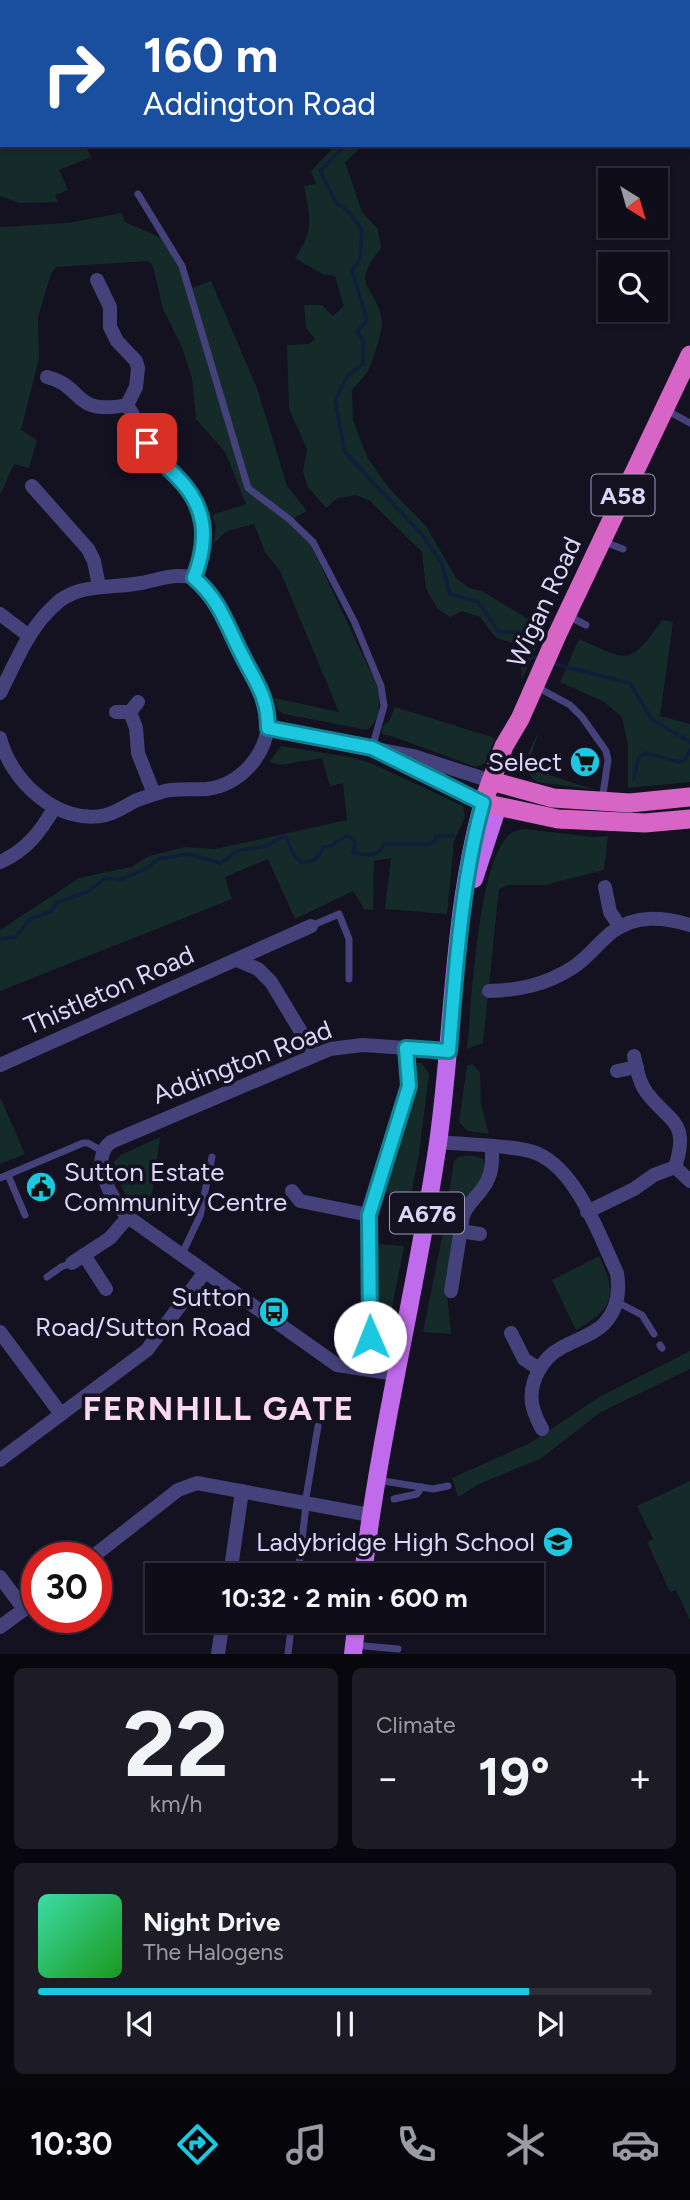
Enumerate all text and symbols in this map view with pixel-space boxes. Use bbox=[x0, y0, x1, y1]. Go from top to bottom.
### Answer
text: 160 m bbox=[143, 25, 278, 84]
icon: right bbox=[28, 28, 119, 119]
text: Addington Road bbox=[143, 85, 376, 123]
north arrow bbox=[598, 168, 668, 238]
map controls bbox=[598, 168, 668, 322]
button: search bbox=[598, 252, 668, 322]
pin bbox=[117, 413, 177, 473]
icon: arrive bbox=[128, 424, 166, 462]
road number: A58 bbox=[592, 474, 654, 516]
street label: Wigan Road bbox=[500, 532, 588, 672]
supermarket icon: Select bbox=[568, 745, 602, 779]
place label: Select bbox=[488, 746, 562, 778]
street label: Thistleton Road bbox=[19, 938, 199, 1042]
street label: Addington Road bbox=[148, 1013, 336, 1111]
place label: Sutton Estate Community Centre bbox=[64, 1156, 287, 1218]
public building icon: Sutton Estate Community Centre bbox=[24, 1170, 58, 1204]
road number: A676 bbox=[390, 1192, 464, 1233]
place label: Sutton Road/Sutton Road bbox=[35, 1281, 251, 1343]
bus stop icon: Sutton Road/Sutton Road bbox=[257, 1295, 291, 1329]
position arrow bbox=[333, 1300, 407, 1374]
district label: FERNHILL GATE bbox=[83, 1389, 355, 1428]
school or university icon: Ladybridge High School bbox=[541, 1525, 575, 1559]
place label: Ladybridge High School bbox=[256, 1526, 535, 1558]
speed limit sign: 30 bbox=[21, 1542, 112, 1633]
text: 10:32 · 2 min · 600 m bbox=[221, 1582, 468, 1614]
text: 22 bbox=[123, 1690, 229, 1799]
text: Climate bbox=[376, 1711, 455, 1739]
text: 19° bbox=[478, 1746, 550, 1808]
text: − bbox=[376, 1755, 400, 1801]
text: + bbox=[628, 1755, 652, 1801]
text: km/h bbox=[150, 1790, 202, 1818]
text: Night Drive bbox=[143, 1906, 280, 1938]
text: The Halogens bbox=[143, 1938, 284, 1966]
icon: previous bbox=[121, 2005, 159, 2043]
icon: pause bbox=[326, 2005, 364, 2043]
icon: next bbox=[531, 2005, 569, 2043]
icon: directions bbox=[173, 2120, 222, 2169]
icon: music bbox=[282, 2120, 331, 2169]
icon: phone bbox=[392, 2120, 441, 2169]
icon: climate bbox=[501, 2120, 550, 2169]
icon: car bbox=[611, 2120, 660, 2169]
text: 10:30 bbox=[30, 2125, 113, 2163]

